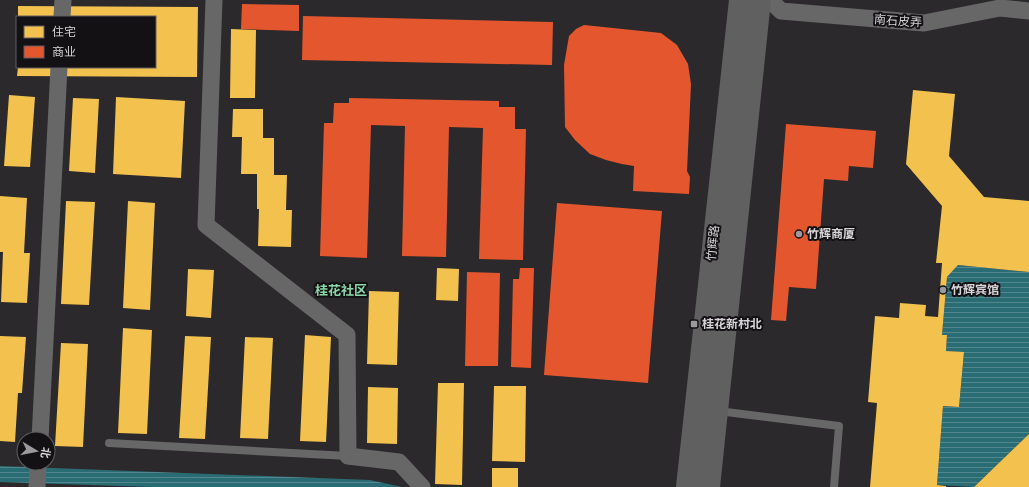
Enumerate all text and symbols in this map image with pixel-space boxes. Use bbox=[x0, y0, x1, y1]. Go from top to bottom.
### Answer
street label: 南石皮弄 bbox=[873, 10, 923, 31]
legend bbox=[16, 16, 156, 68]
text: 住宅 bbox=[52, 23, 76, 40]
text: 商业 bbox=[52, 43, 76, 60]
street label: 竹辉路 bbox=[702, 224, 723, 262]
place label: 竹辉商厦 bbox=[807, 225, 855, 242]
marker: 竹辉商厦 bbox=[794, 229, 804, 239]
district label: 桂花社区 bbox=[315, 281, 367, 299]
place label: 竹辉宾馆 bbox=[951, 281, 999, 298]
marker: 竹辉宾馆 bbox=[938, 285, 948, 295]
place label: 桂花新村北 bbox=[702, 315, 762, 332]
marker: 桂花新村北 bbox=[689, 319, 699, 329]
north arrow bbox=[16, 431, 56, 471]
text: 北 bbox=[38, 446, 55, 460]

